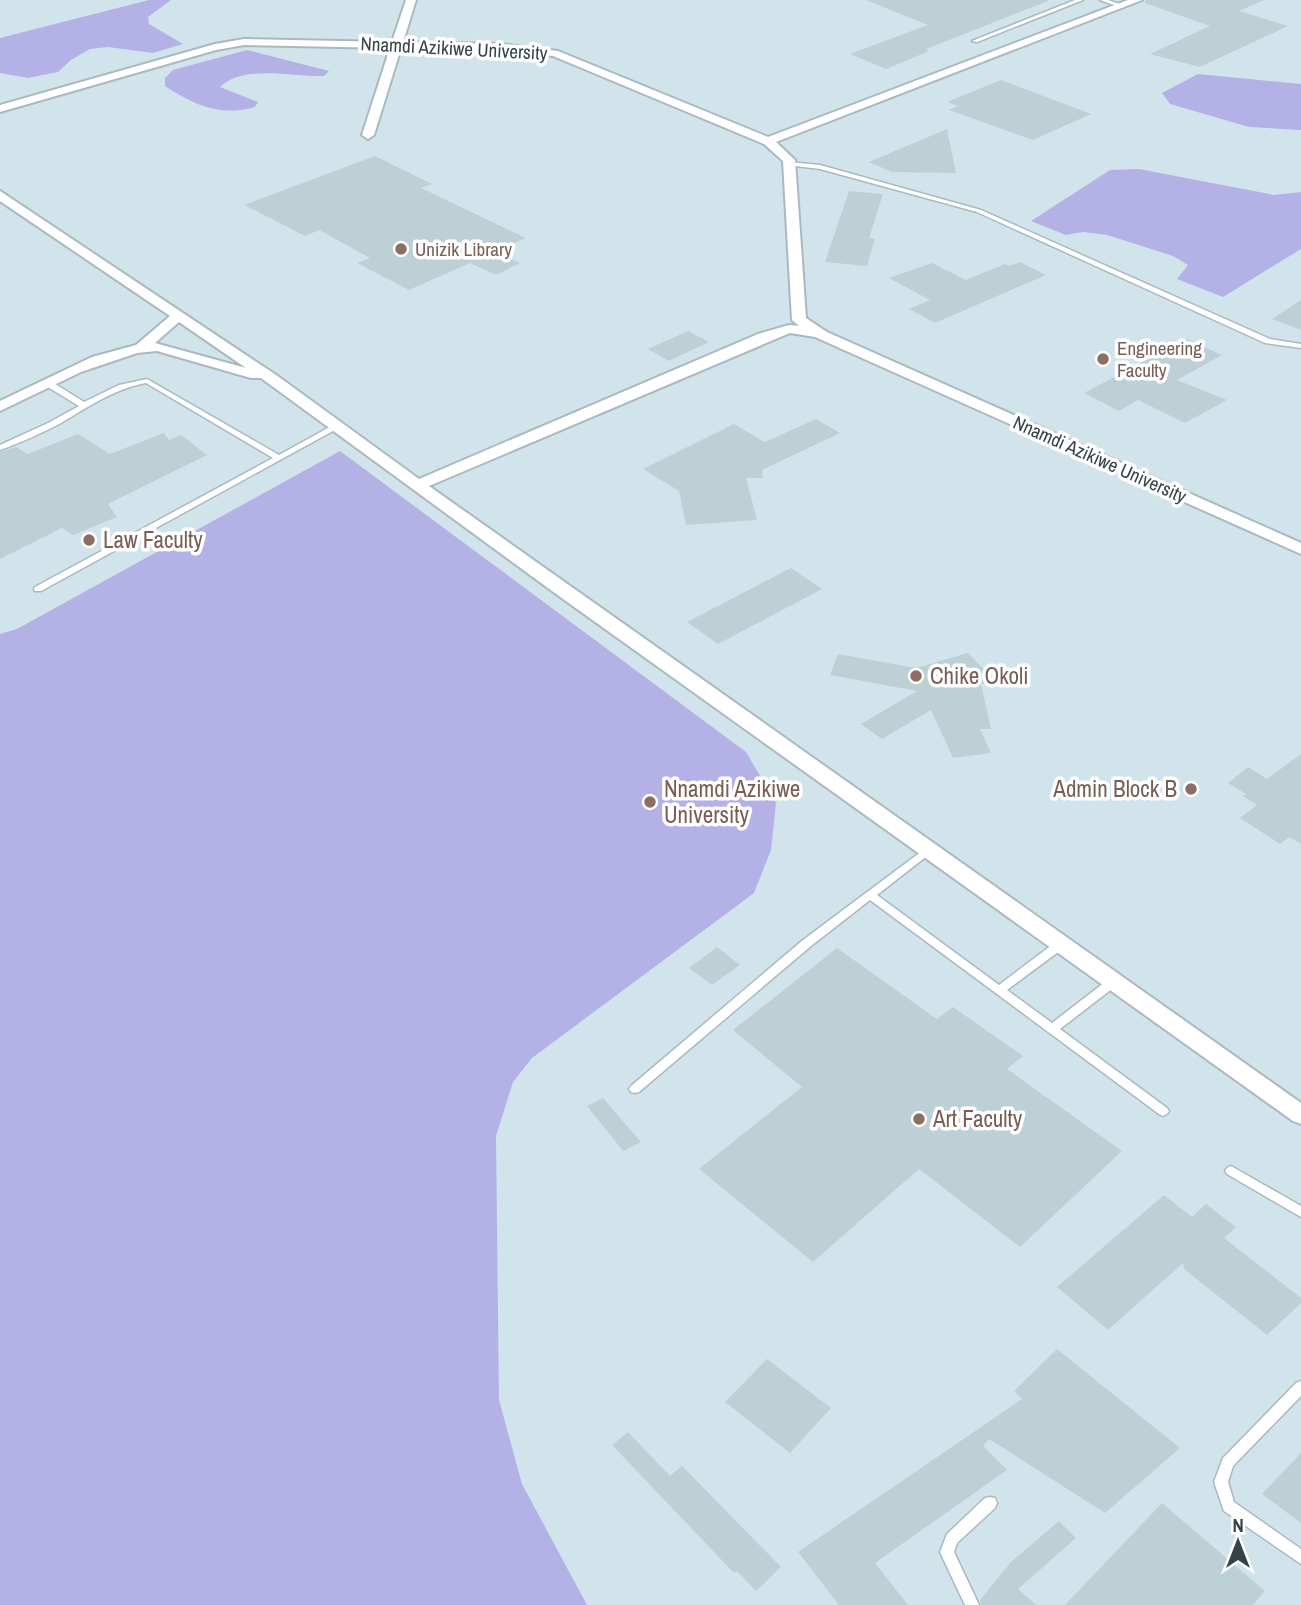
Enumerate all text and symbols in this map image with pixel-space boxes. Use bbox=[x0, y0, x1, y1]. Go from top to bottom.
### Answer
street label: Nnamdi Azikiwe University bbox=[360, 30, 548, 66]
place label: Unizik Library bbox=[415, 236, 512, 262]
marker: Unizik Library bbox=[393, 241, 409, 257]
place label: Engineering Faculty bbox=[1117, 335, 1202, 383]
marker: Engineering Faculty bbox=[1095, 351, 1111, 367]
street label: Nnamdi Azikiwe University bbox=[1009, 409, 1191, 509]
place label: Law Faculty bbox=[103, 524, 203, 555]
marker: Law Faculty bbox=[81, 532, 97, 548]
place label: Chike Okoli bbox=[930, 660, 1029, 691]
marker: Chike Okoli bbox=[908, 668, 924, 684]
place label: Nnamdi Azikiwe University bbox=[664, 773, 800, 830]
place label: Admin Block B bbox=[1052, 773, 1177, 804]
marker: Admin Block B bbox=[1183, 781, 1199, 797]
marker: Nnamdi Azikiwe University bbox=[642, 794, 658, 810]
place label: Art Faculty bbox=[932, 1103, 1023, 1134]
marker: Art Faculty bbox=[911, 1111, 927, 1127]
north arrow bbox=[1203, 1507, 1273, 1577]
text: N bbox=[1232, 1512, 1244, 1538]

